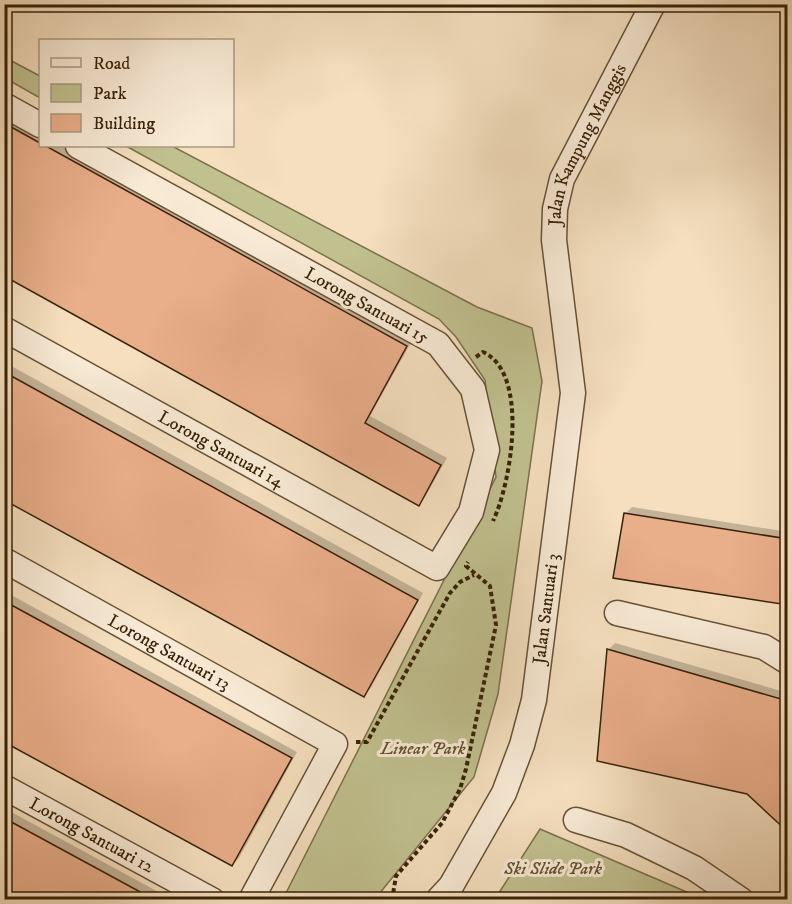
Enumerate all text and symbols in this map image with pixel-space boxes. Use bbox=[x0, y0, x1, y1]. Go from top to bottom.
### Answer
legend bbox=[39, 39, 234, 147]
text: Road bbox=[93, 53, 130, 75]
street label: Jalan Kampung Manggis bbox=[544, 60, 632, 228]
text: Park bbox=[93, 83, 127, 105]
text: Building bbox=[93, 113, 155, 135]
street label: Lorong Santuari 15 bbox=[301, 263, 432, 349]
street label: Lorong Santuari 14 bbox=[154, 406, 288, 493]
street label: Jalan Santuari 3 bbox=[528, 552, 565, 667]
street label: Lorong Santuari 13 bbox=[104, 610, 234, 695]
park label: Linear Park bbox=[379, 738, 466, 760]
street label: Lorong Santuari 12 bbox=[25, 793, 158, 878]
park label: Ski Slide Park bbox=[503, 858, 603, 880]

